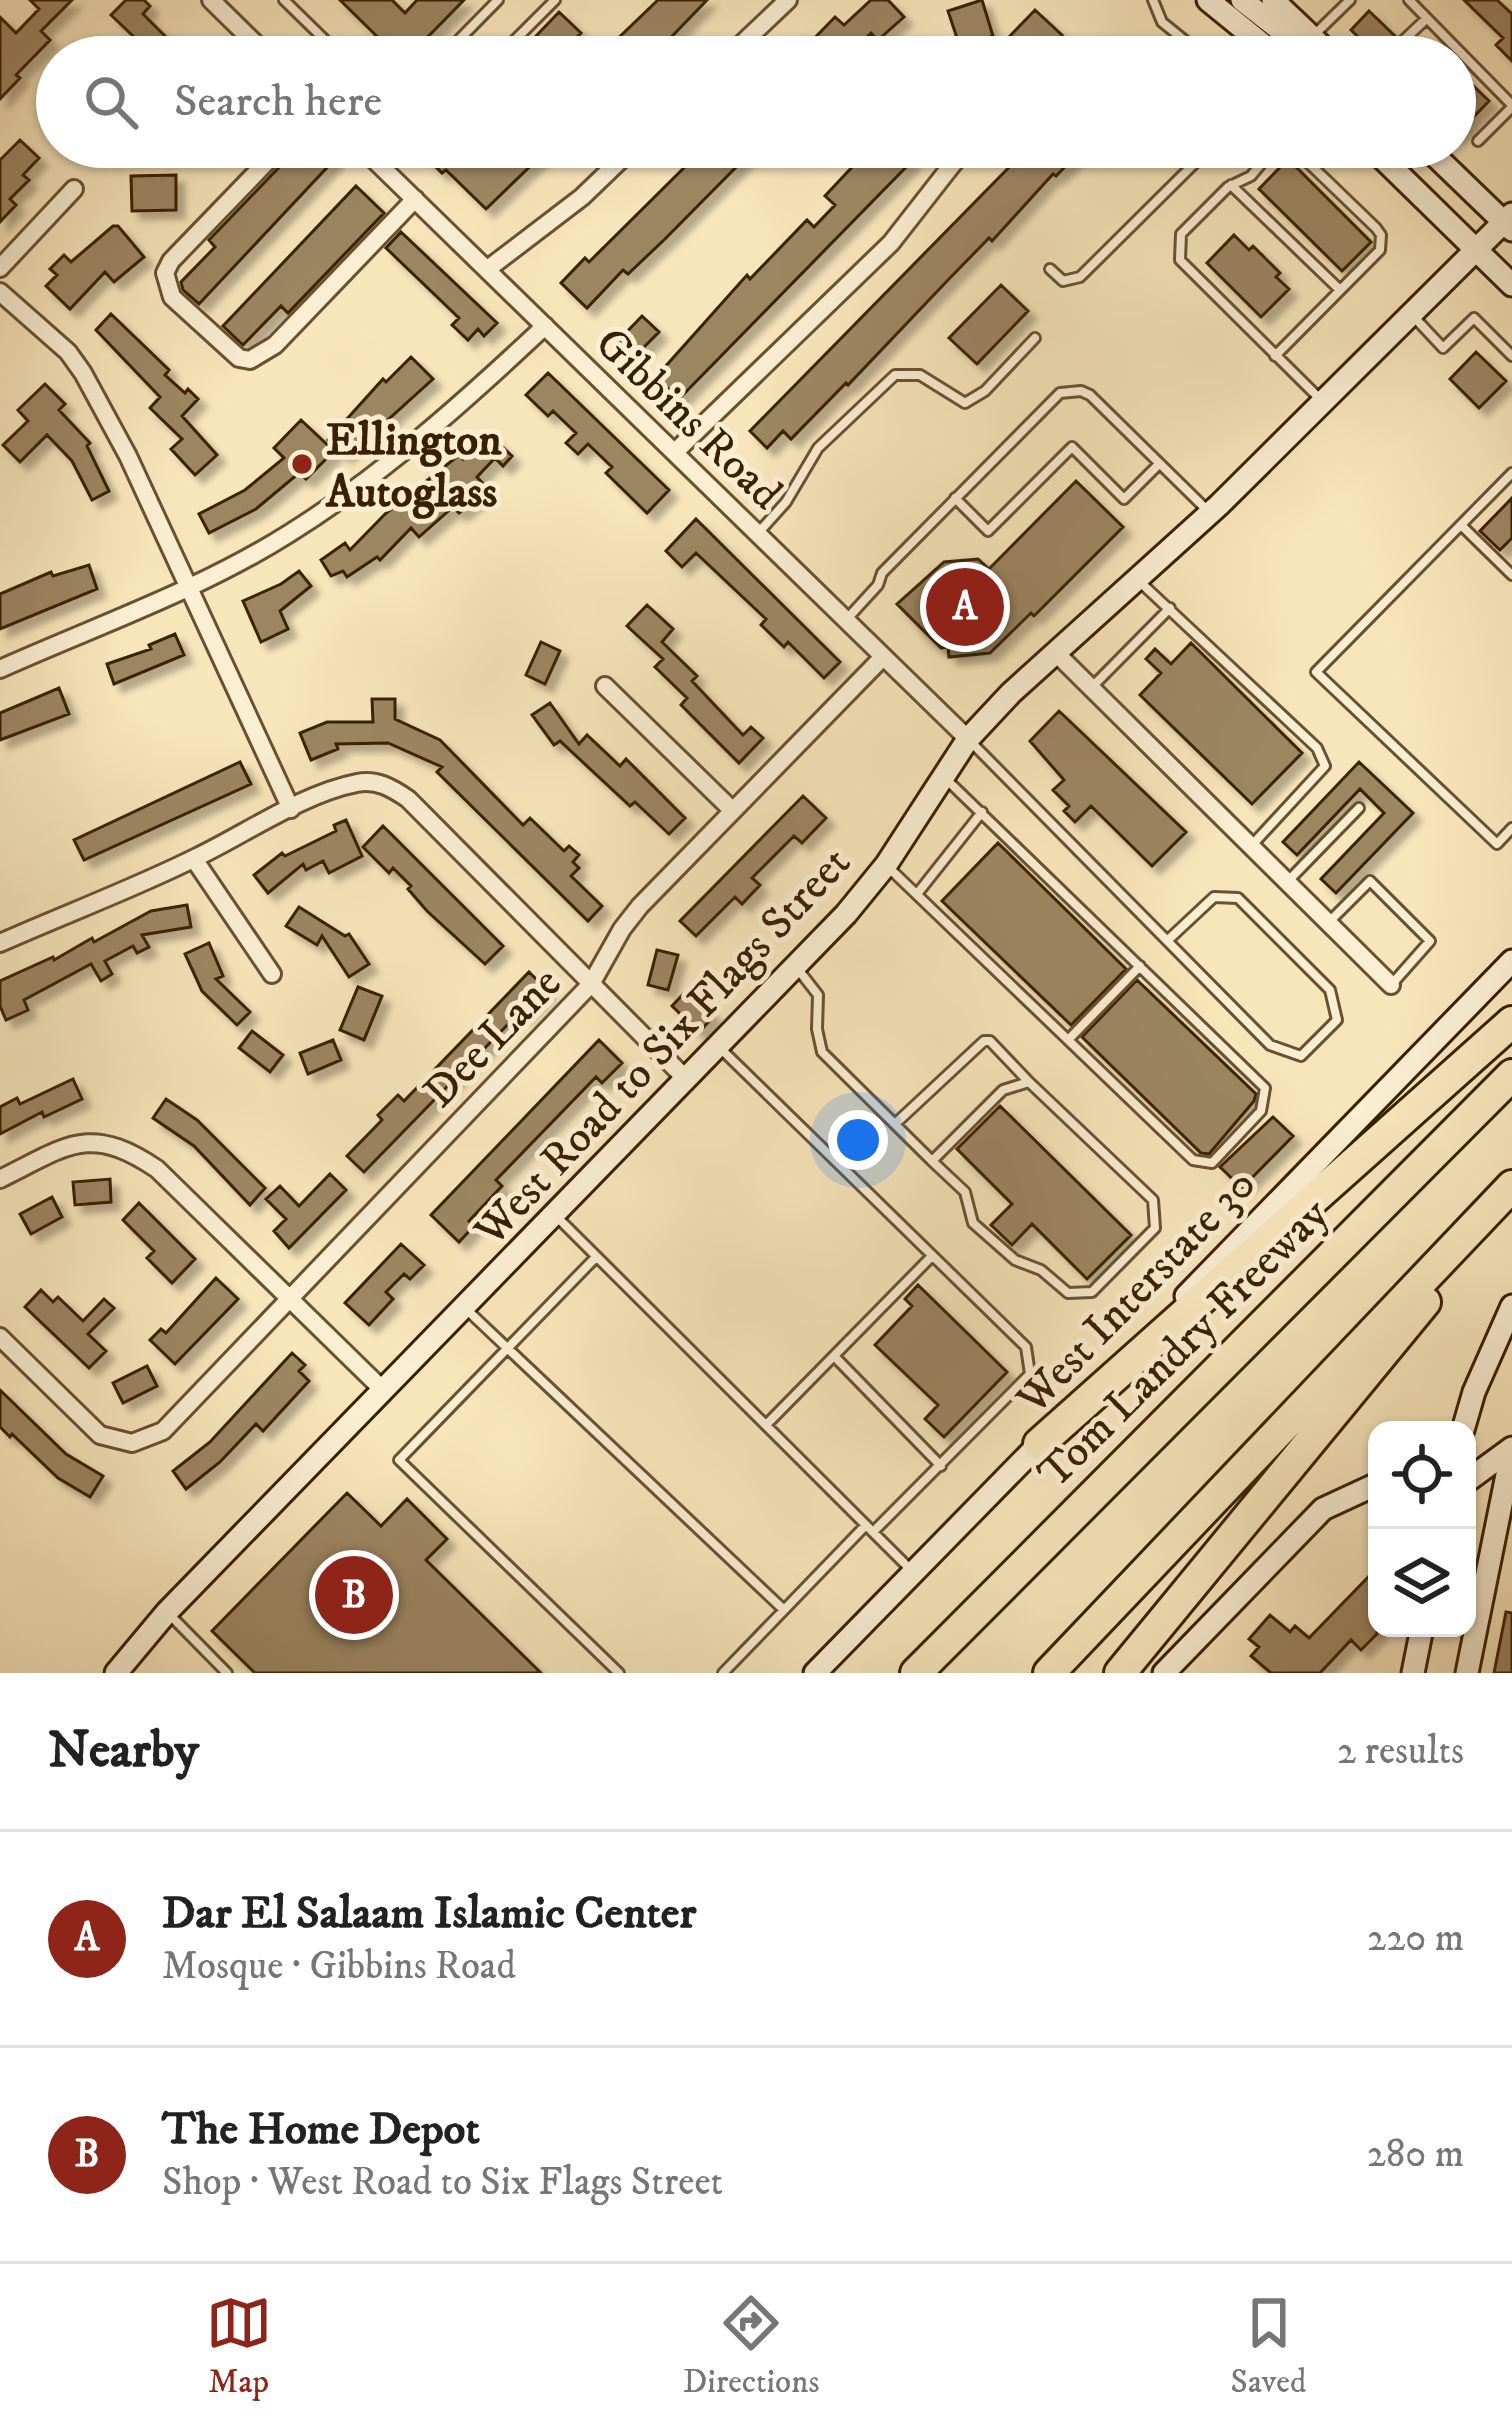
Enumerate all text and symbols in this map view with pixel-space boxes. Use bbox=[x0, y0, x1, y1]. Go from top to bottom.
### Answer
search box bbox=[36, 36, 1476, 168]
icon: search bbox=[78, 69, 144, 135]
text: Search here bbox=[174, 74, 382, 130]
street label: Gibbins Road bbox=[583, 316, 793, 522]
place label: Ellington Autoglass bbox=[325, 413, 502, 521]
marker: Ellington Autoglass bbox=[289, 451, 315, 477]
pin: A bbox=[926, 562, 1004, 652]
street label: West Road to Six Flags Street bbox=[463, 836, 863, 1259]
street label: Dee Lane bbox=[413, 956, 574, 1120]
your location bbox=[828, 1110, 888, 1170]
street label: West Interstate 30 bbox=[1005, 1157, 1269, 1428]
street label: Tom Landry Freeway bbox=[1027, 1187, 1342, 1501]
map controls bbox=[1368, 1421, 1476, 1637]
button: locate bbox=[1368, 1421, 1476, 1529]
button: layers bbox=[1368, 1529, 1476, 1637]
pin: B bbox=[315, 1550, 393, 1640]
text: Nearby bbox=[48, 1719, 199, 1783]
text: 2 results bbox=[1337, 1727, 1464, 1776]
text: Dar El Salaam Islamic Center bbox=[162, 1886, 696, 1942]
text: A bbox=[75, 1914, 99, 1963]
text: 220 m bbox=[1367, 1914, 1464, 1963]
text: Mosque · Gibbins Road bbox=[162, 1942, 516, 1991]
text: The Home Depot bbox=[162, 2102, 480, 2158]
text: B bbox=[75, 2130, 99, 2179]
text: 280 m bbox=[1367, 2130, 1464, 2179]
text: Shop · West Road to Six Flags Street bbox=[162, 2158, 723, 2207]
tab: Map bbox=[206, 2290, 272, 2403]
tab: Directions bbox=[683, 2290, 819, 2403]
tab: Saved bbox=[1231, 2290, 1306, 2403]

